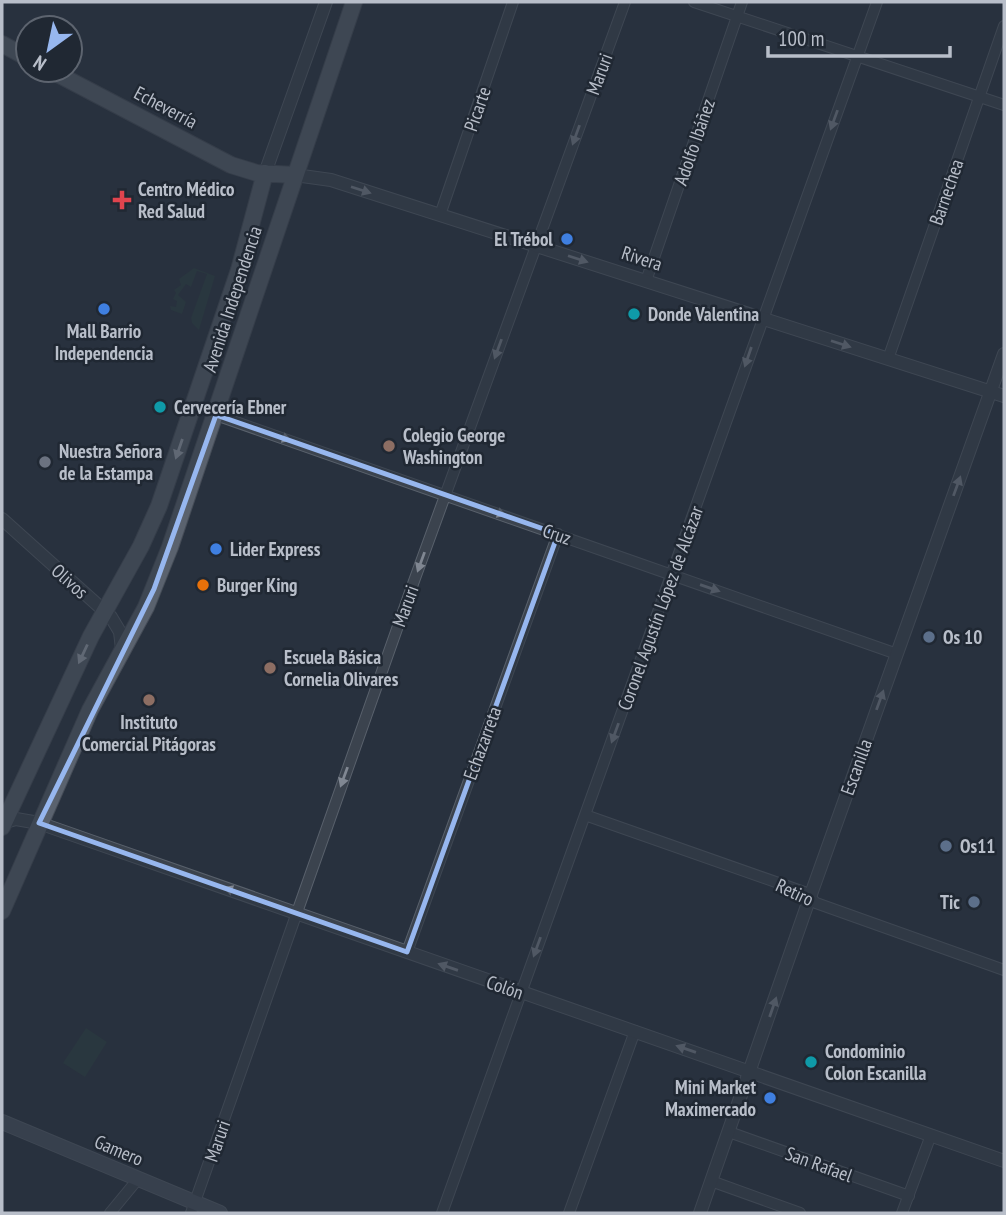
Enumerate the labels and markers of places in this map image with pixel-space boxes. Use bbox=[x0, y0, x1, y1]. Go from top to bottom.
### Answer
place label: Centro Médico Red Salud bbox=[138, 177, 235, 223]
marker: Centro Médico Red Salud bbox=[112, 190, 132, 210]
place label: El Trébol bbox=[494, 227, 553, 251]
marker: El Trébol bbox=[559, 231, 575, 247]
marker: Mall Barrio Independencia bbox=[96, 301, 112, 317]
place label: Donde Valentina bbox=[648, 302, 759, 326]
marker: Donde Valentina bbox=[626, 306, 642, 322]
place label: Mall Barrio Independencia bbox=[55, 319, 153, 365]
place label: Cervecería Ebner bbox=[174, 395, 287, 419]
marker: Cervecería Ebner bbox=[152, 399, 168, 415]
place label: Colegio George Washington bbox=[402, 423, 505, 469]
marker: Colegio George Washington bbox=[381, 438, 397, 454]
place label: Nuestra Señora de la Estampa bbox=[59, 439, 162, 485]
marker: Nuestra Señora de la Estampa bbox=[37, 454, 53, 470]
place label: Lider Express bbox=[230, 537, 321, 561]
marker: Lider Express bbox=[208, 541, 224, 557]
place label: Burger King bbox=[217, 573, 297, 597]
marker: Burger King bbox=[195, 577, 211, 593]
place label: Os 10 bbox=[943, 625, 982, 649]
marker: Os 10 bbox=[921, 629, 937, 645]
place label: Escuela Básica Cornelia Olivares bbox=[284, 645, 399, 691]
marker: Escuela Básica Cornelia Olivares bbox=[262, 660, 278, 676]
marker: Instituto Comercial Pitágoras bbox=[141, 692, 157, 708]
place label: Instituto Comercial Pitágoras bbox=[82, 710, 216, 756]
place label: Os11 bbox=[960, 834, 995, 858]
marker: Os11 bbox=[938, 838, 954, 854]
place label: Tic bbox=[940, 890, 960, 914]
marker: Tic bbox=[966, 894, 982, 910]
place label: Condominio Colon Escanilla bbox=[825, 1039, 926, 1085]
marker: Condominio Colon Escanilla bbox=[803, 1054, 819, 1070]
place label: Mini Market Maximercado bbox=[665, 1075, 756, 1121]
marker: Mini Market Maximercado bbox=[762, 1090, 778, 1106]

